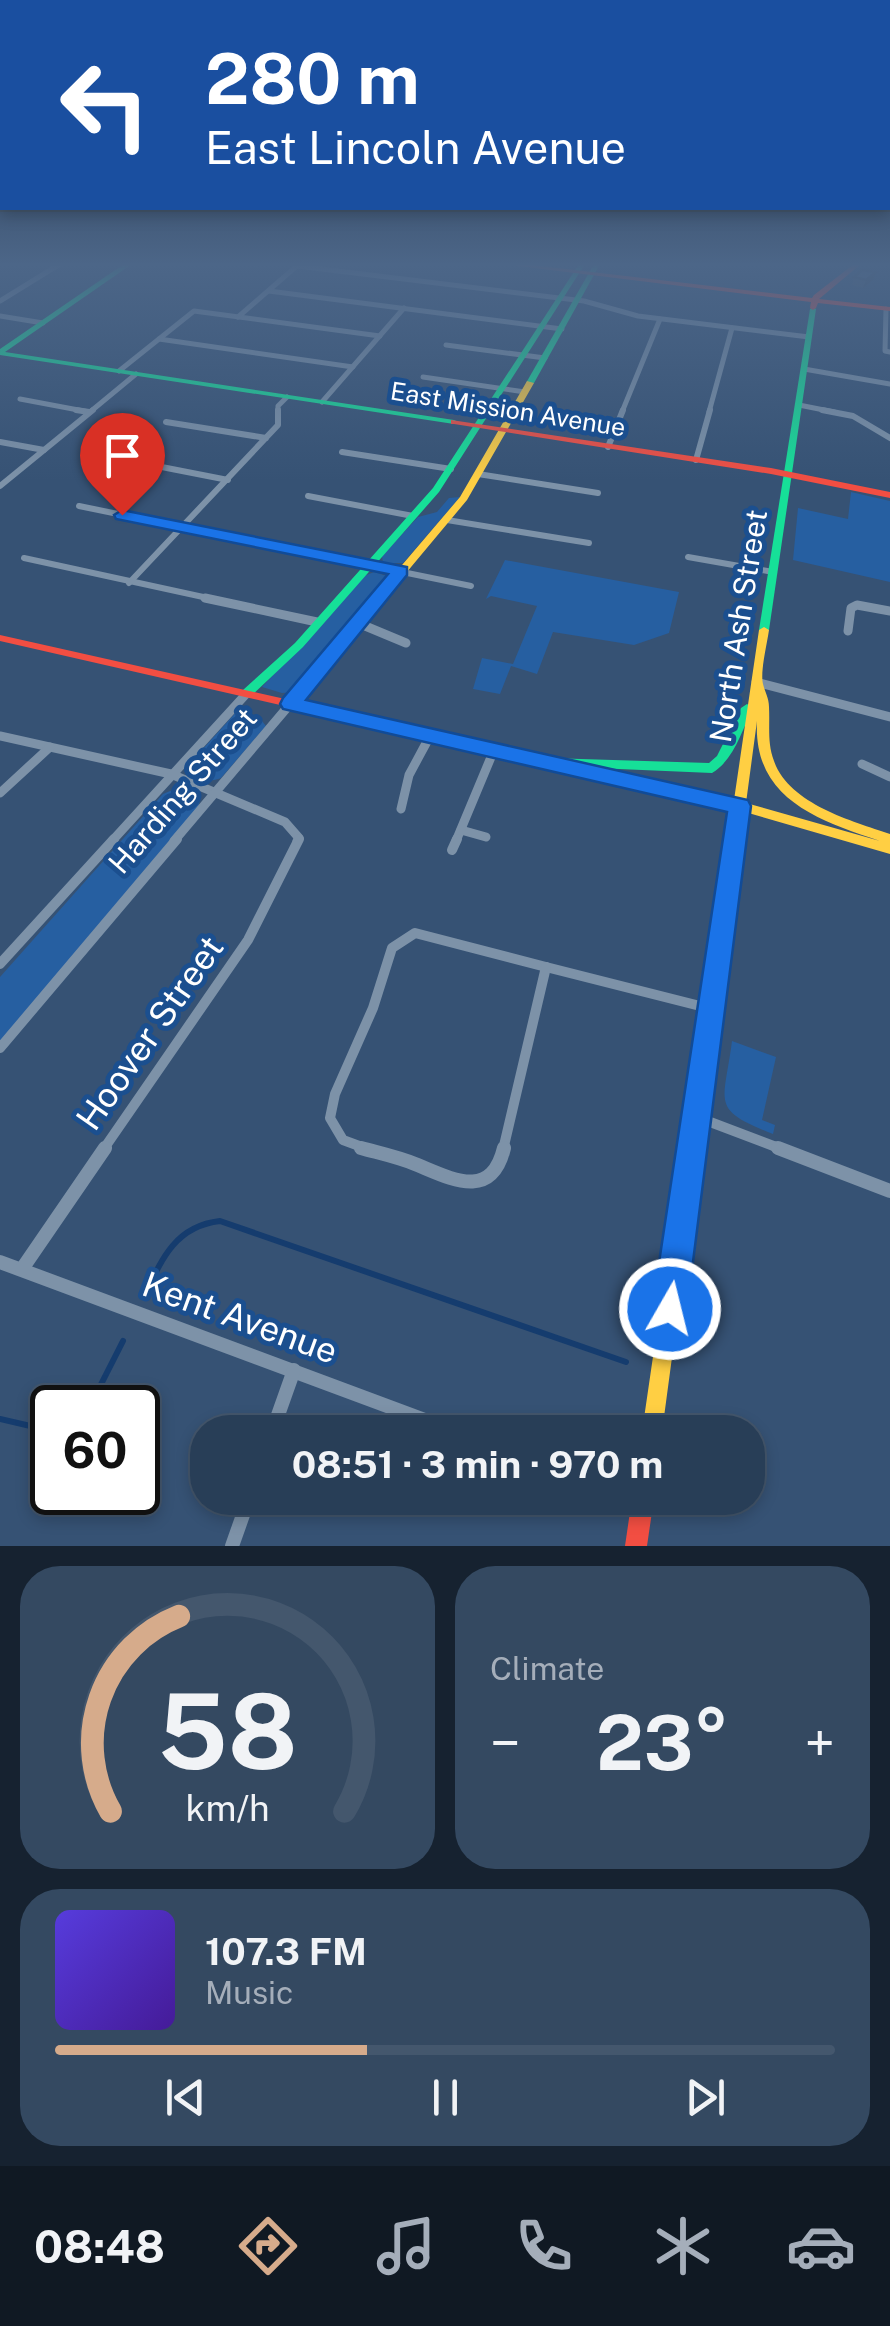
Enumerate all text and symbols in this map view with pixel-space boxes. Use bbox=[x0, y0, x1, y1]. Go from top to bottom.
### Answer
text: 280 m bbox=[205, 37, 420, 120]
icon: left bbox=[40, 40, 170, 170]
text: East Lincoln Avenue bbox=[205, 121, 626, 174]
street label: East Mission Avenue bbox=[388, 376, 628, 442]
pin bbox=[80, 413, 165, 516]
icon: arrive bbox=[95, 428, 150, 483]
street label: North Ash Street bbox=[702, 507, 774, 745]
street label: Harding Street bbox=[101, 700, 264, 880]
street label: Hoover Street bbox=[68, 928, 232, 1138]
position arrow bbox=[618, 1257, 722, 1361]
street label: Kent Avenue bbox=[137, 1263, 343, 1372]
speed limit sign: 60 bbox=[30, 1385, 160, 1515]
text: 08:51 · 3 min · 970 m bbox=[292, 1442, 663, 1487]
text: Climate bbox=[490, 1650, 604, 1687]
text: 58 bbox=[158, 1670, 297, 1792]
text: 23° bbox=[596, 1699, 729, 1787]
text: − bbox=[490, 1711, 521, 1775]
text: + bbox=[805, 1711, 835, 1775]
text: km/h bbox=[185, 1787, 270, 1829]
text: 107.3 FM bbox=[205, 1929, 367, 1974]
text: Music bbox=[205, 1974, 293, 2011]
icon: previous bbox=[158, 2070, 213, 2125]
icon: pause bbox=[418, 2070, 473, 2125]
icon: next bbox=[678, 2070, 733, 2125]
icon: directions bbox=[233, 2211, 303, 2281]
icon: music bbox=[371, 2211, 441, 2281]
icon: phone bbox=[509, 2211, 579, 2281]
icon: climate bbox=[648, 2211, 718, 2281]
icon: car bbox=[786, 2211, 856, 2281]
text: 08:48 bbox=[34, 2220, 165, 2273]

